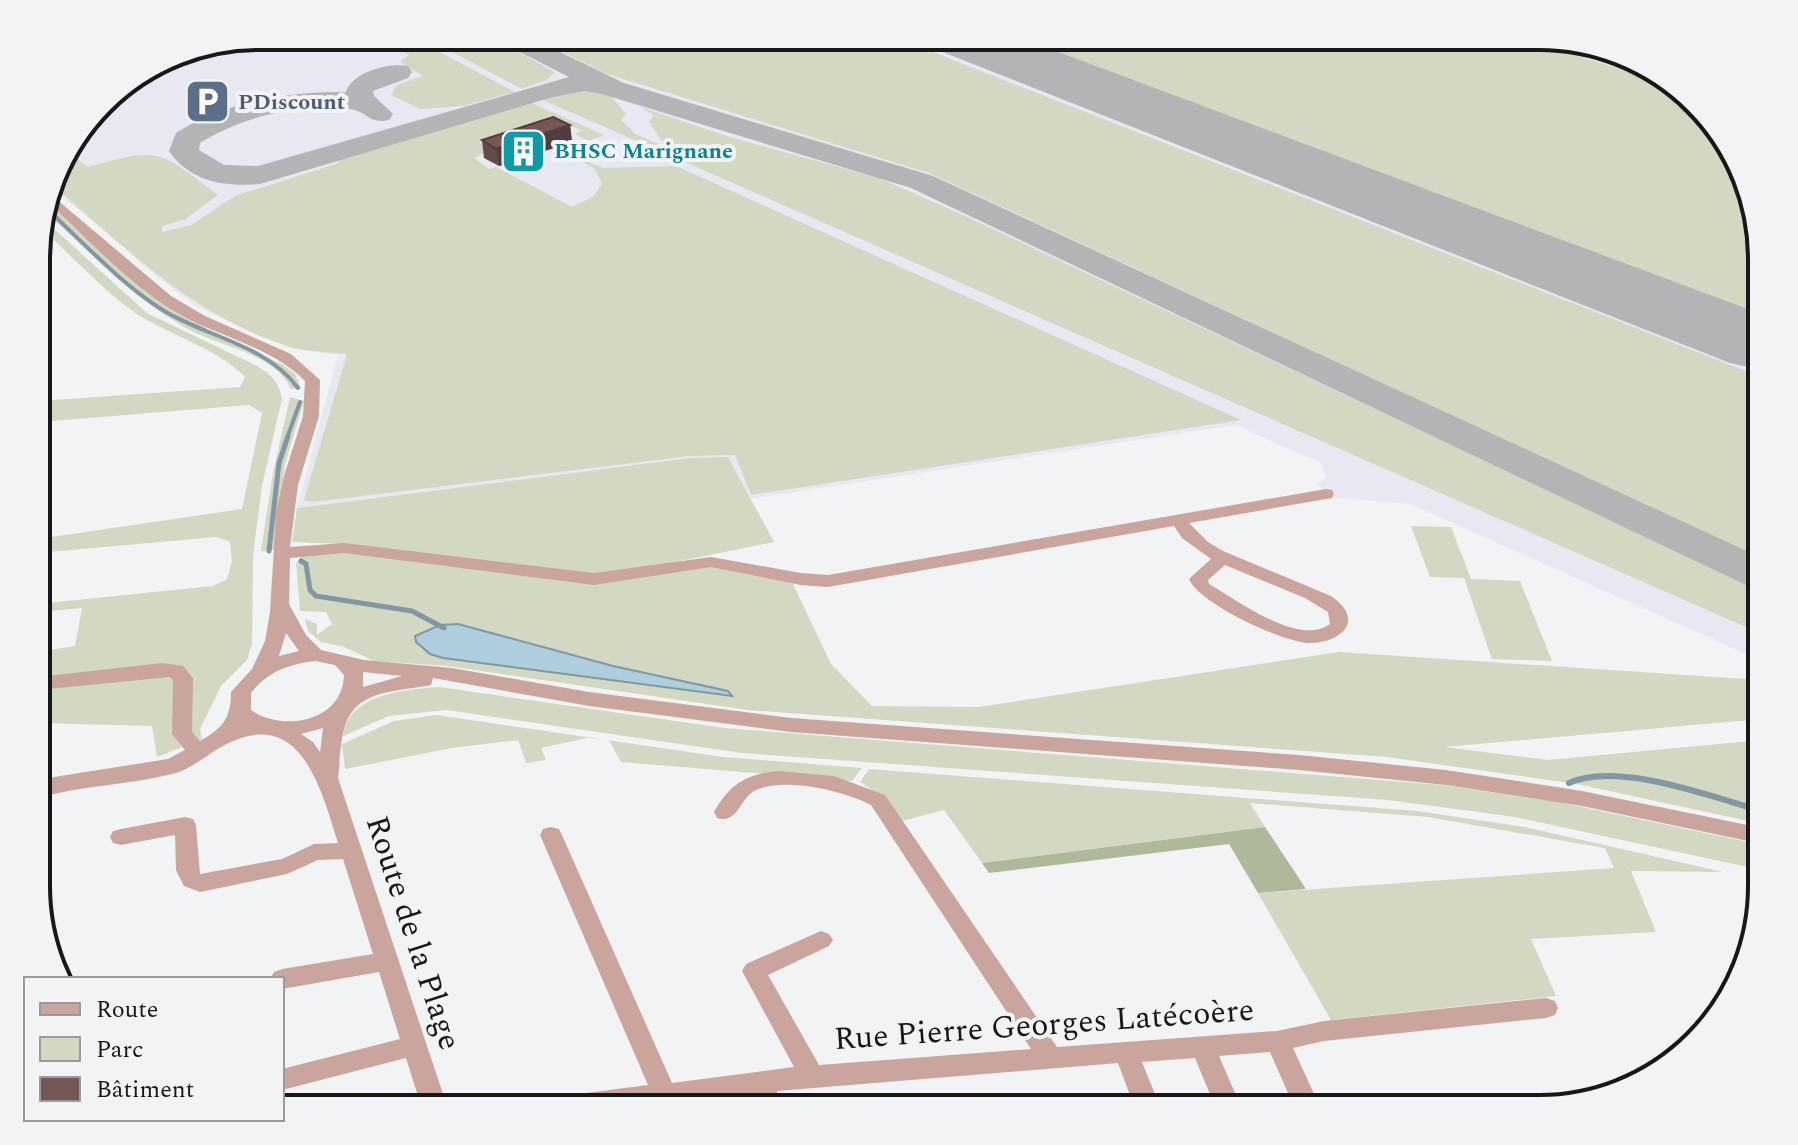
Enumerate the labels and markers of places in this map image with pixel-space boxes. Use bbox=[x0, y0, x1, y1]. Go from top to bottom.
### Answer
parking icon: PDiscount bbox=[183, 78, 231, 126]
place label: PDiscount bbox=[238, 86, 345, 119]
building icon: BHSC Marignane bbox=[499, 127, 547, 175]
place label: BHSC Marignane bbox=[554, 135, 733, 168]

